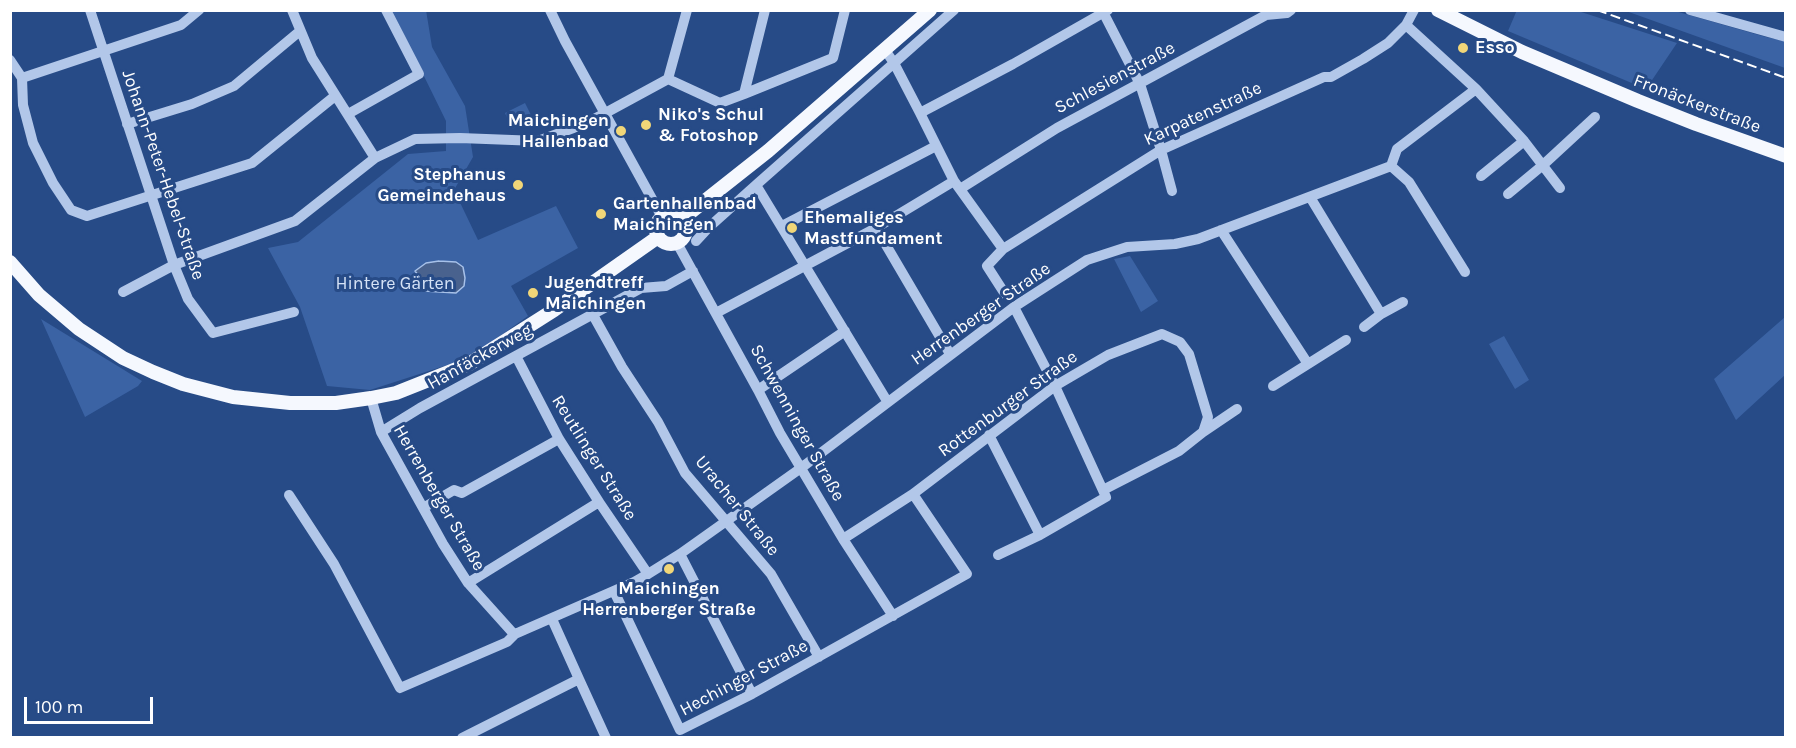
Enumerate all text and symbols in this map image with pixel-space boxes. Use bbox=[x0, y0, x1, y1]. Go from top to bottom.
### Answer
street label: Schlesienstraße bbox=[1051, 37, 1179, 119]
place label: Esso bbox=[1475, 37, 1515, 59]
marker: Esso bbox=[1456, 41, 1470, 55]
street label: Johann-Peter-Hebel-Straße bbox=[117, 67, 209, 283]
street label: Fronäckerstraße bbox=[1630, 70, 1764, 138]
street label: Karpatenstraße bbox=[1141, 77, 1265, 151]
place label: Niko's Schul & Fotoshop bbox=[658, 104, 764, 146]
place label: Maichingen Hallenbad bbox=[508, 110, 609, 152]
marker: Niko's Schul & Fotoshop bbox=[639, 118, 653, 132]
marker: Maichingen Hallenbad bbox=[614, 124, 628, 138]
place label: Stephanus Gemeindehaus bbox=[377, 164, 506, 207]
marker: Stephanus Gemeindehaus bbox=[511, 178, 525, 192]
place label: Gartenhallenbad Maichingen bbox=[613, 193, 757, 236]
marker: Gartenhallenbad Maichingen bbox=[594, 207, 608, 221]
place label: Ehemaliges Mastfundament bbox=[804, 207, 943, 250]
marker: Ehemaliges Mastfundament bbox=[785, 221, 799, 235]
street label: Herrenberger Straße bbox=[907, 258, 1055, 370]
place label: Jugendtreff Maichingen bbox=[545, 272, 646, 314]
park label: Hintere Gärten bbox=[335, 273, 455, 295]
marker: Jugendtreff Maichingen bbox=[526, 286, 540, 300]
street label: Hanfäckerweg bbox=[424, 319, 536, 395]
street label: Schwenninger Straße bbox=[745, 341, 849, 505]
street label: Rottenburger Straße bbox=[934, 346, 1082, 462]
street label: Reutlinger Straße bbox=[547, 391, 641, 525]
street label: Herrenberger Straße bbox=[388, 421, 490, 575]
street label: Uracher Straße bbox=[690, 452, 784, 560]
marker: Maichingen Herrenberger Straße bbox=[662, 562, 676, 576]
place label: Maichingen Herrenberger Straße bbox=[582, 578, 756, 620]
street label: Hechinger Straße bbox=[676, 635, 812, 721]
scale bar bbox=[27, 685, 156, 723]
text: 100 m bbox=[35, 696, 83, 718]

